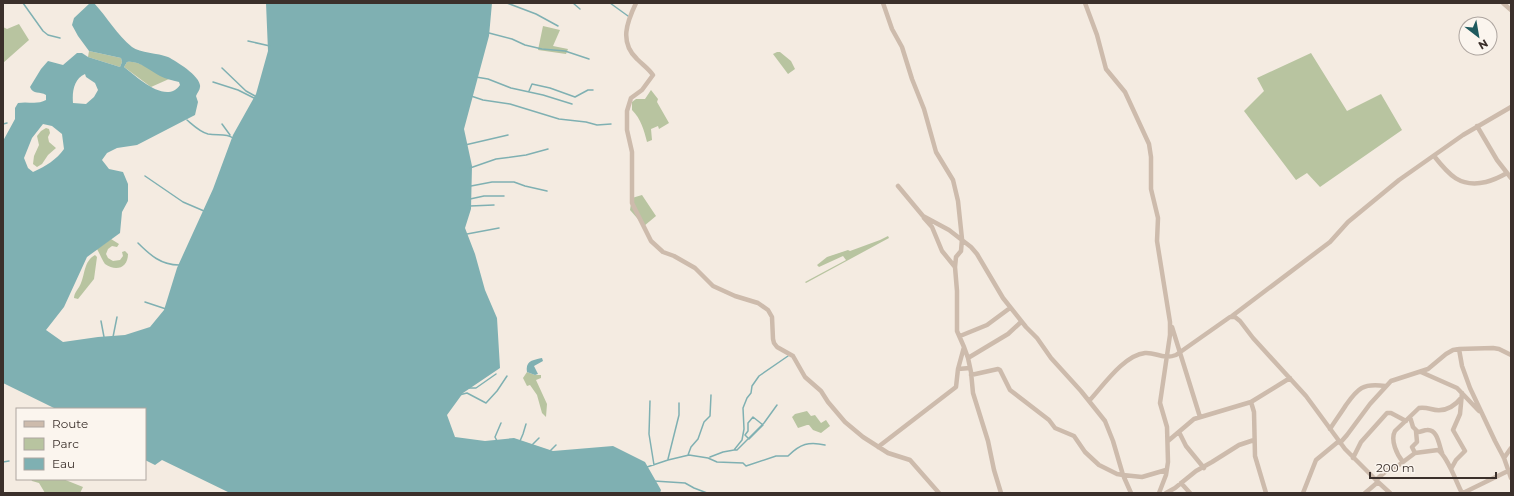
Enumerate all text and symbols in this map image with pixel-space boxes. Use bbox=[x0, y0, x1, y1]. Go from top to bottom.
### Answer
north arrow bbox=[1458, 16, 1498, 56]
text: N bbox=[1476, 36, 1491, 53]
legend bbox=[16, 408, 146, 480]
text: Route bbox=[52, 416, 88, 431]
text: Parc bbox=[52, 436, 79, 451]
scale bar bbox=[1370, 454, 1496, 480]
text: Eau bbox=[52, 456, 75, 471]
text: 200 m bbox=[1376, 460, 1415, 475]

